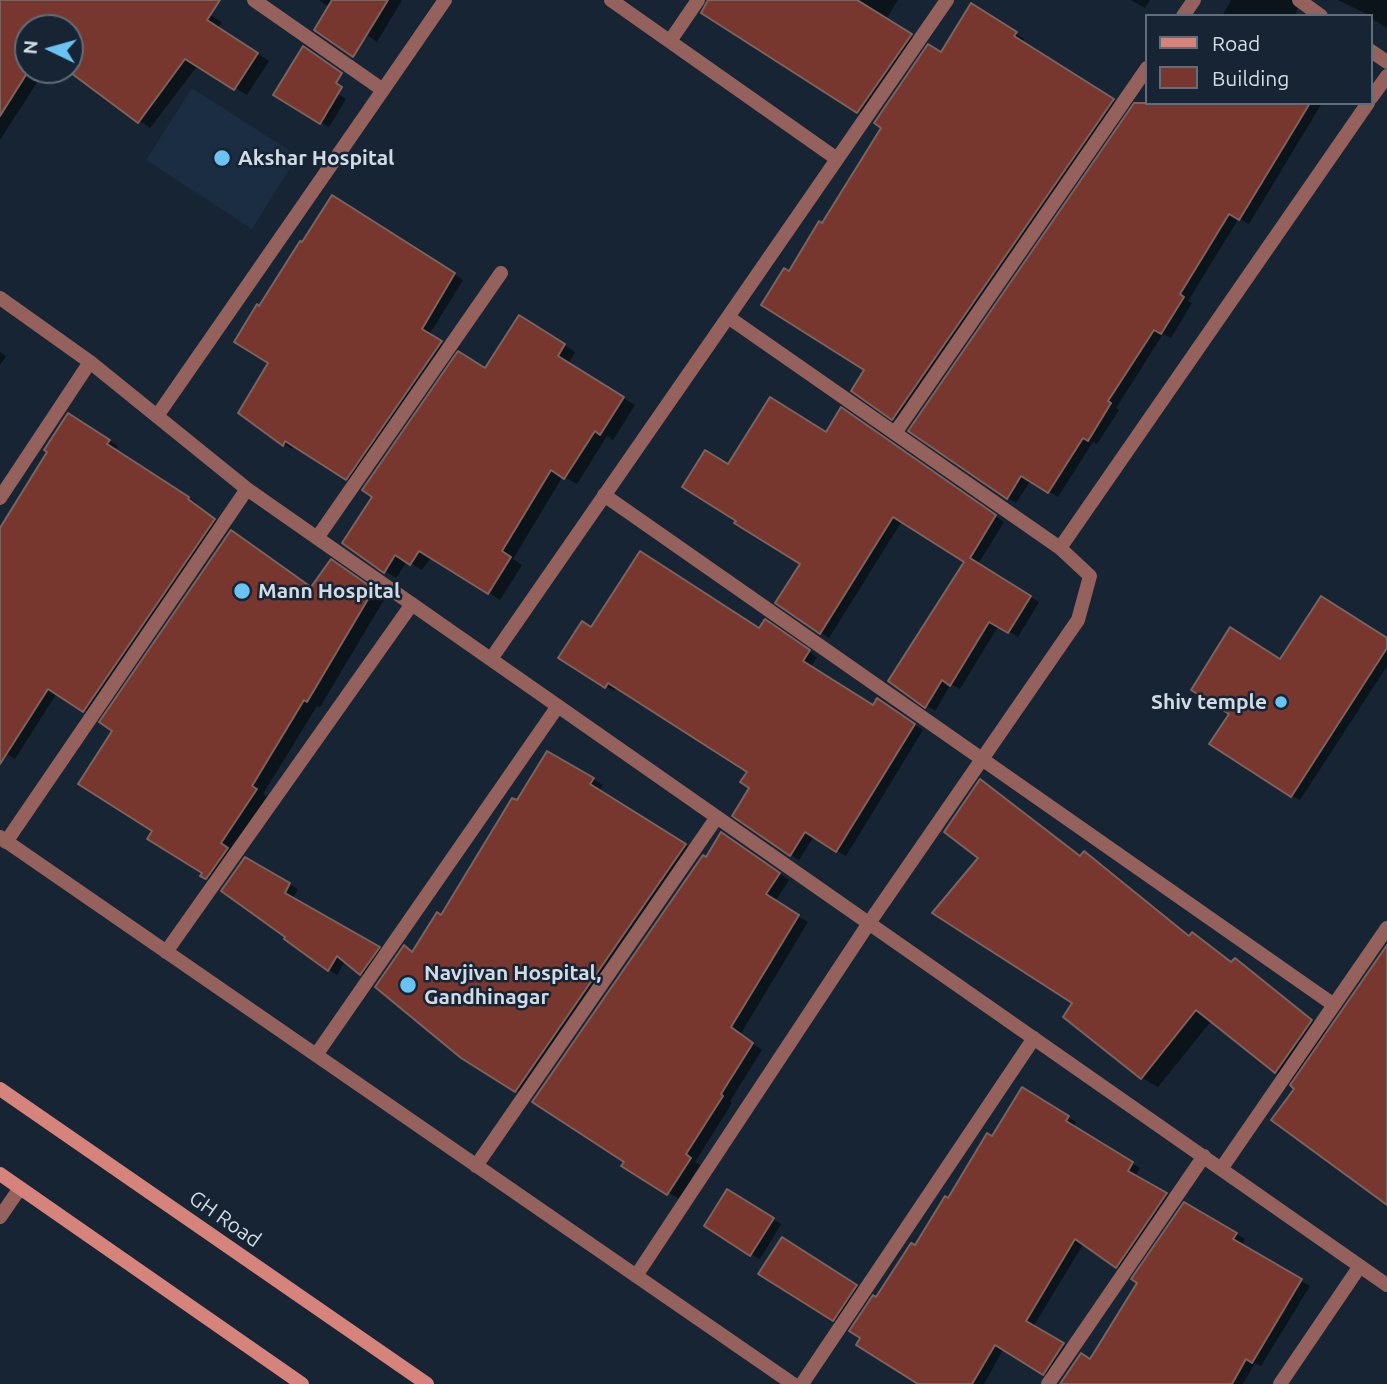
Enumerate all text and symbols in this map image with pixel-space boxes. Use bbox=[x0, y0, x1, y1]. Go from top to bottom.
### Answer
north arrow bbox=[14, 14, 84, 84]
legend bbox=[1146, 14, 1373, 105]
text: Road bbox=[1212, 31, 1260, 55]
text: N bbox=[18, 39, 42, 55]
text: Building bbox=[1212, 66, 1289, 90]
place label: Akshar Hospital bbox=[238, 145, 394, 171]
marker: Akshar Hospital bbox=[212, 148, 232, 168]
place label: Mann Hospital bbox=[258, 578, 400, 604]
marker: Mann Hospital bbox=[232, 581, 252, 601]
place label: Shiv temple bbox=[1151, 689, 1267, 715]
marker: Shiv temple bbox=[1273, 694, 1289, 710]
place label: Navjivan Hospital, Gandhinagar bbox=[424, 960, 601, 1010]
marker: Navjivan Hospital, Gandhinagar bbox=[398, 975, 418, 995]
street label: GH Road bbox=[184, 1185, 266, 1253]

